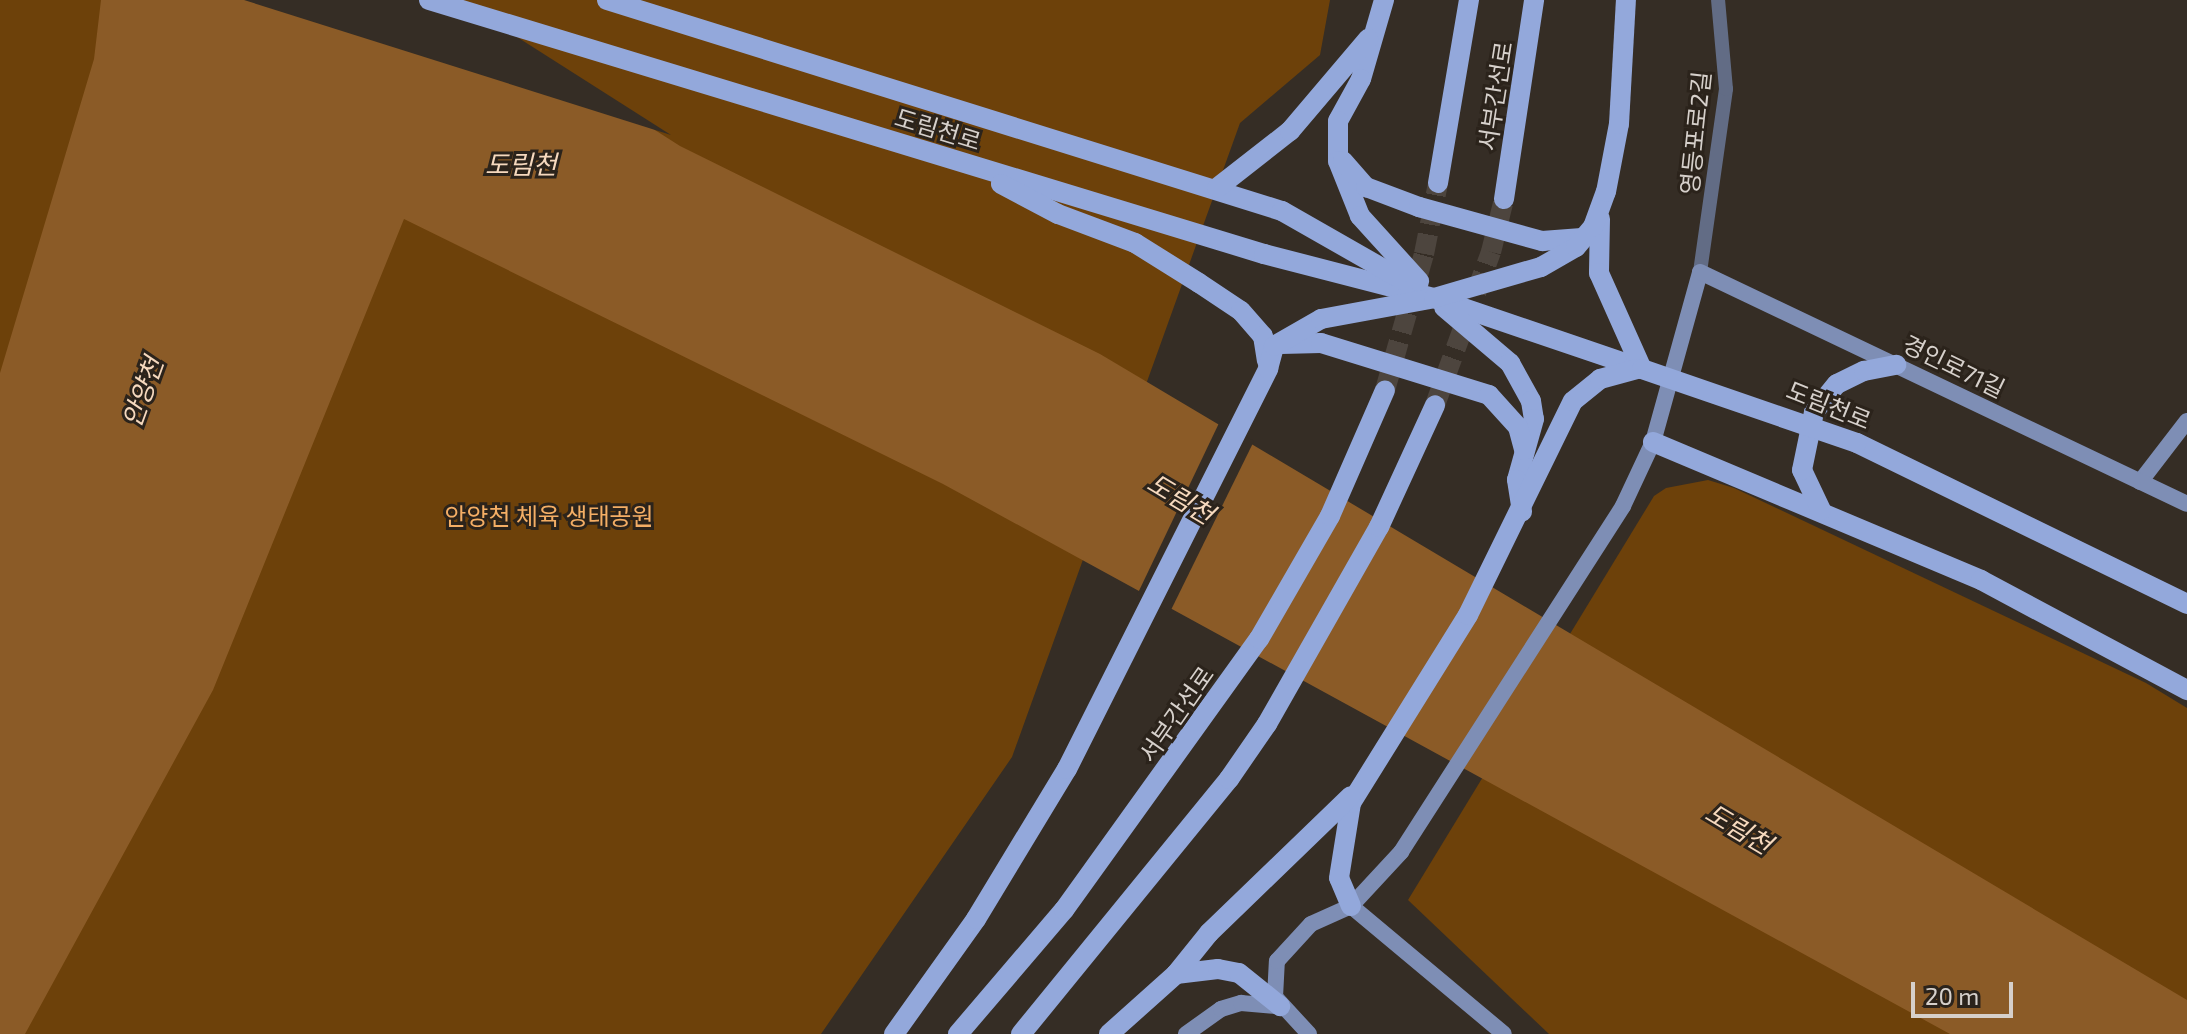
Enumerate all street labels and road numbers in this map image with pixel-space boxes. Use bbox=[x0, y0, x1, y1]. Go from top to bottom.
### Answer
street label: 서부간선로 bbox=[1472, 39, 1518, 153]
street label: 영등포로2길 bbox=[1674, 70, 1716, 196]
street label: 도림천로 bbox=[892, 102, 984, 156]
street label: 경인로71길 bbox=[1898, 329, 2010, 403]
street label: 도림천로 bbox=[1783, 375, 1875, 435]
street label: 서부간선로 bbox=[1133, 661, 1219, 767]

